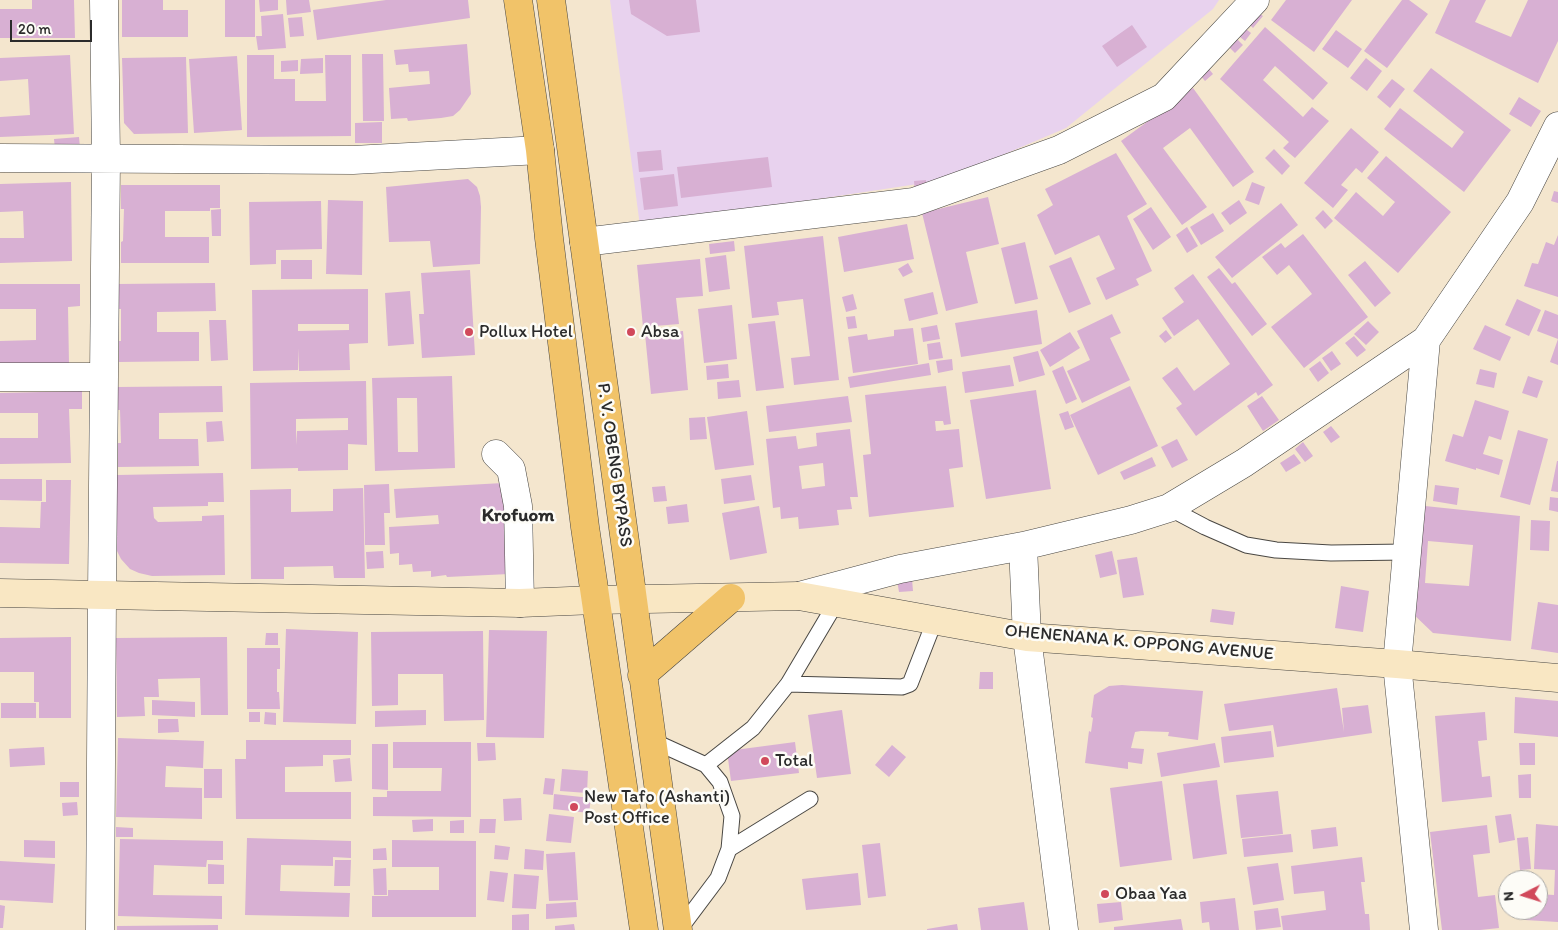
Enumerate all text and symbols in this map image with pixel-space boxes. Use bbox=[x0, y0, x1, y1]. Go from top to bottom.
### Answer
scale bar bbox=[12, 10, 95, 42]
text: 20 m bbox=[18, 20, 51, 38]
place label: Pollux Hotel bbox=[479, 321, 573, 343]
place label: Absa bbox=[641, 321, 679, 343]
marker: Pollux Hotel bbox=[463, 326, 475, 338]
marker: Absa bbox=[625, 326, 637, 338]
street label: P. V. OBENG BYPASS bbox=[592, 382, 636, 548]
district label: Krofuom bbox=[482, 505, 554, 527]
street label: OHENENANA K. OPPONG AVENUE bbox=[1004, 620, 1274, 666]
place label: Total bbox=[775, 750, 813, 772]
marker: Total bbox=[759, 755, 771, 767]
place label: New Tafo (Ashanti) Post Office bbox=[584, 786, 730, 829]
marker: New Tafo (Ashanti) Post Office bbox=[568, 801, 580, 813]
north arrow bbox=[1498, 870, 1548, 920]
place label: Obaa Yaa bbox=[1115, 883, 1187, 905]
marker: Obaa Yaa bbox=[1099, 888, 1111, 900]
text: N bbox=[1500, 891, 1517, 902]

